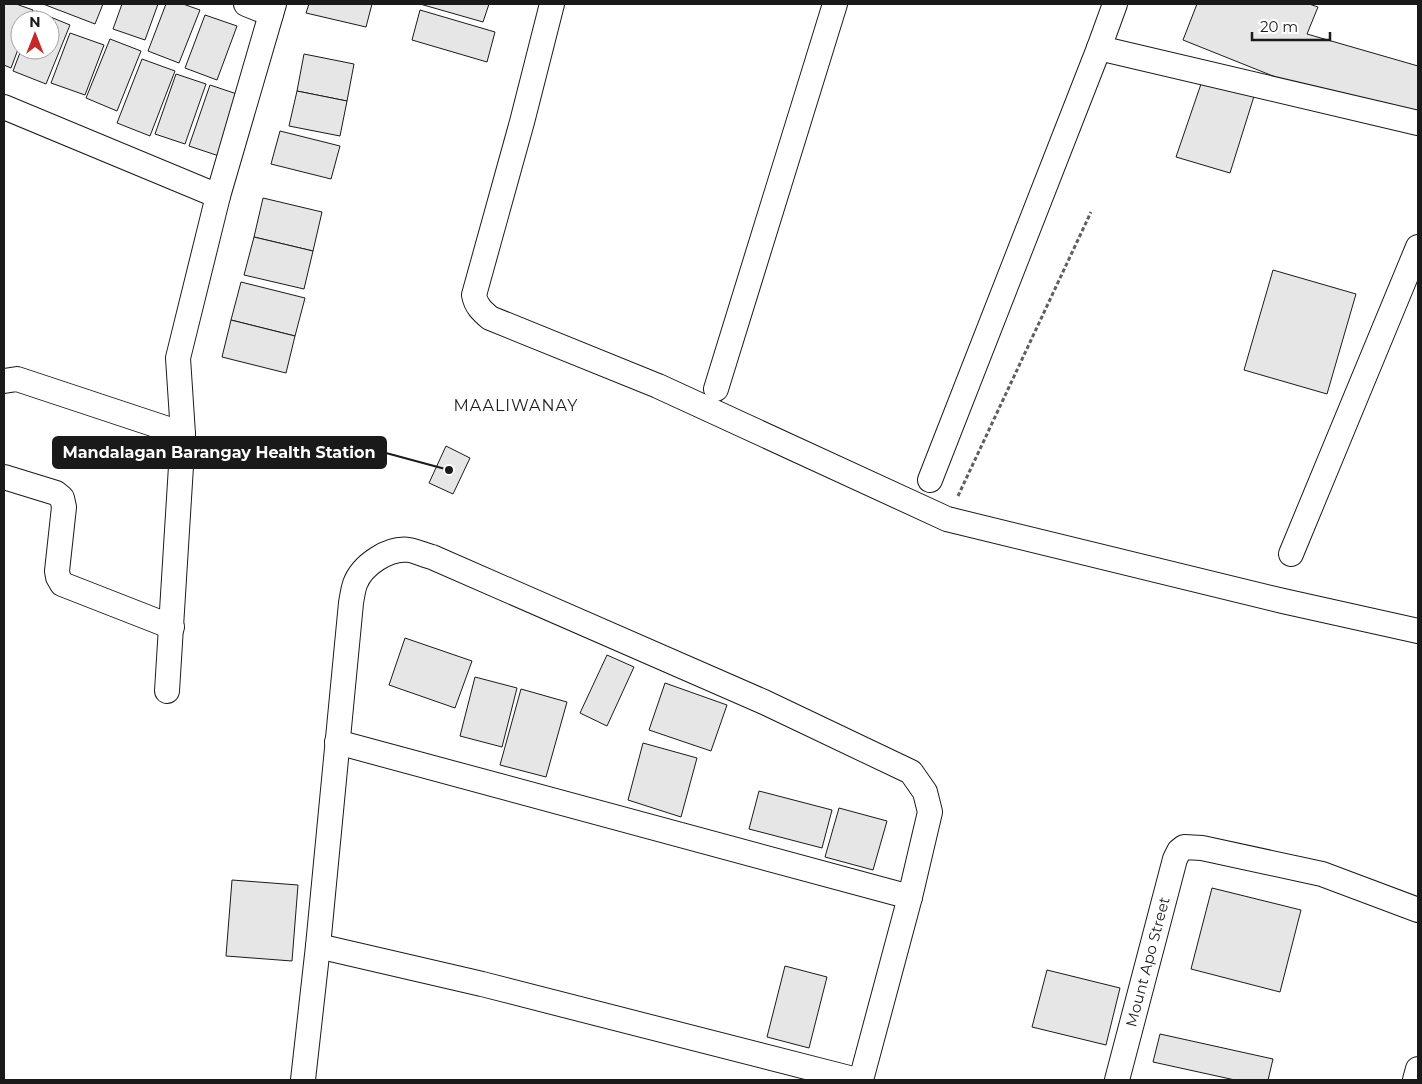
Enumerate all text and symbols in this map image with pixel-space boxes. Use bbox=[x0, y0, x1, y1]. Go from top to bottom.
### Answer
north arrow bbox=[10, 10, 60, 60]
scale bar bbox=[1252, 10, 1330, 42]
text: N bbox=[29, 13, 41, 31]
text: 20 m bbox=[1260, 17, 1298, 36]
district label: MAALIWANAY bbox=[454, 396, 578, 415]
callout: Mandalagan Barangay Health Station bbox=[53, 437, 386, 468]
text: Mandalagan Barangay Health Station bbox=[62, 443, 376, 462]
street label: Mount Apo Street bbox=[1121, 895, 1174, 1029]

